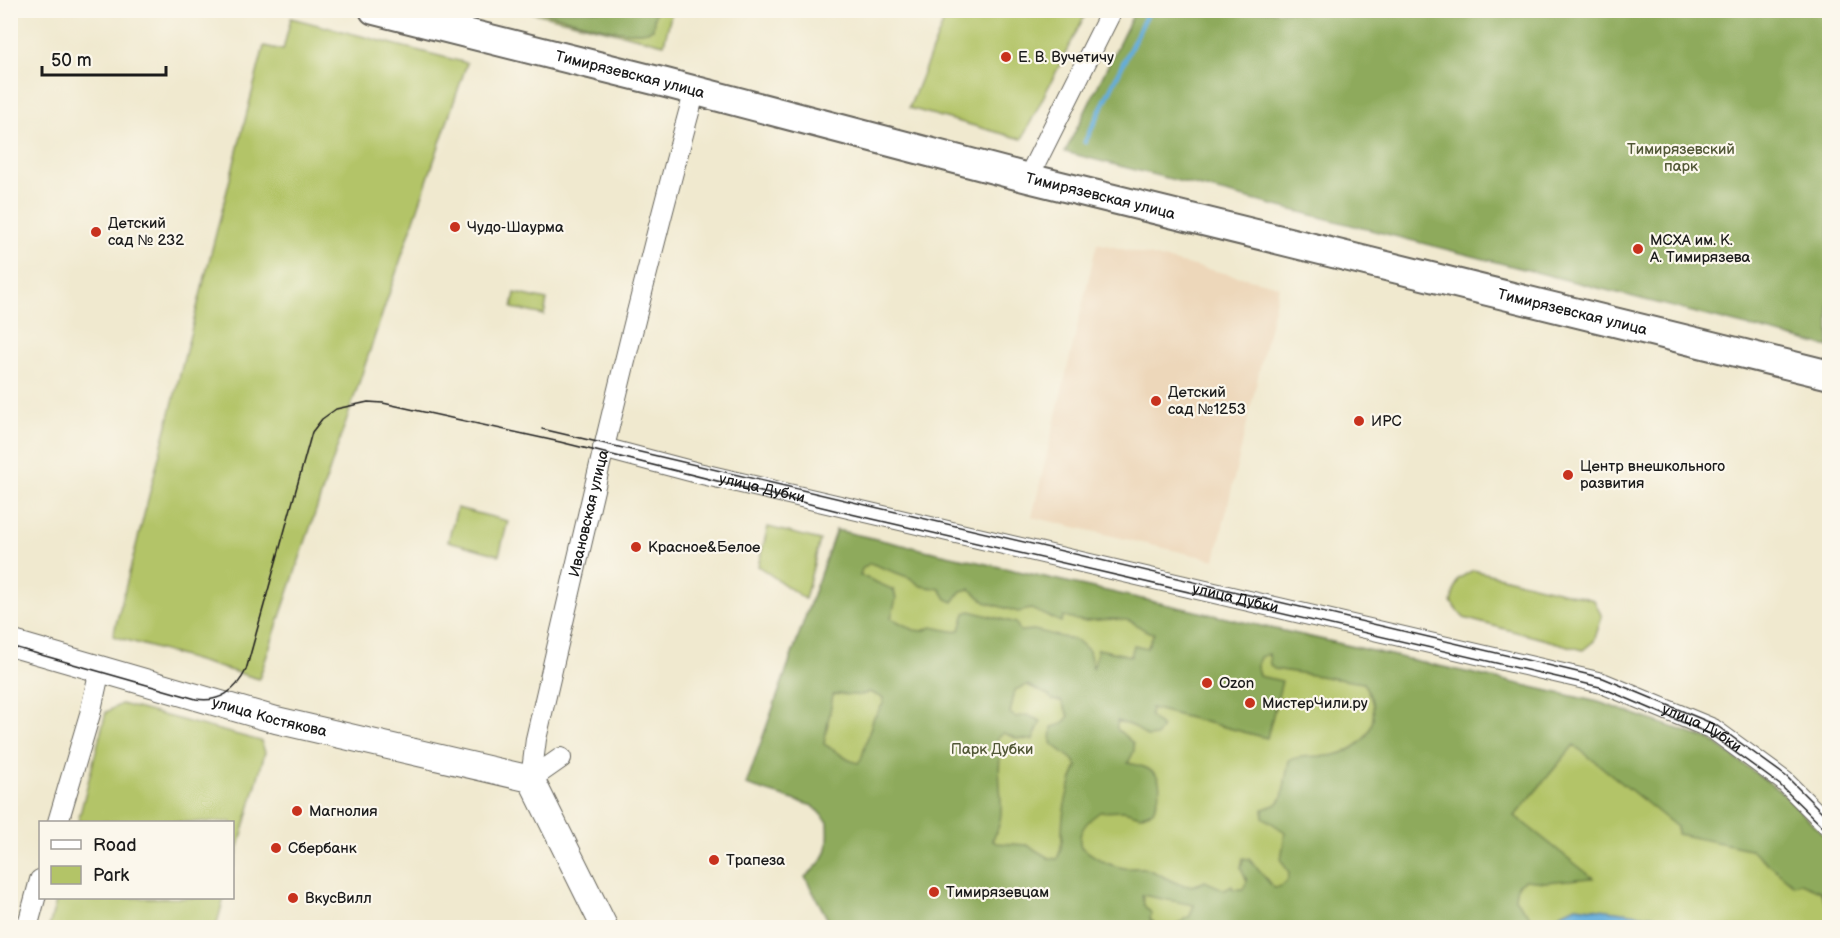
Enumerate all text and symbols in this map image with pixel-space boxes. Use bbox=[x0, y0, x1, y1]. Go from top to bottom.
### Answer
scale bar bbox=[42, 39, 166, 77]
street label: Тимирязевская улица bbox=[553, 47, 707, 103]
place label: Е. В. Вучетичу bbox=[1018, 48, 1114, 67]
text: 50 m bbox=[51, 50, 92, 71]
marker: Е. В. Вучетичу bbox=[999, 50, 1013, 64]
park label: Тимирязевский парк bbox=[1627, 140, 1735, 176]
street label: Тимирязевская улица bbox=[1024, 169, 1177, 224]
place label: Детский сад № 232 bbox=[108, 214, 184, 250]
place label: Чудо-Шаурма bbox=[467, 218, 564, 237]
marker: Чудо-Шаурма bbox=[448, 220, 462, 234]
marker: Детский сад № 232 bbox=[89, 225, 103, 239]
place label: МСХА им. К. А. Тимирязева bbox=[1649, 231, 1751, 267]
marker: МСХА им. К. А. Тимирязева bbox=[1631, 242, 1645, 256]
street label: Тимирязевская улица bbox=[1496, 285, 1649, 340]
place label: Детский сад №1253 bbox=[1168, 383, 1246, 419]
marker: Детский сад №1253 bbox=[1149, 394, 1163, 408]
place label: ИРС bbox=[1371, 412, 1402, 431]
marker: ИРС bbox=[1352, 414, 1366, 428]
street label: Ивановская улица bbox=[565, 448, 613, 579]
place label: Центр внешкольного развития bbox=[1580, 457, 1725, 493]
marker: Центр внешкольного развития bbox=[1561, 468, 1575, 482]
street label: улица Дубки bbox=[717, 469, 807, 508]
place label: Красное&Белое bbox=[648, 538, 760, 557]
marker: Красное&Белое bbox=[629, 540, 643, 554]
street label: улица Дубки bbox=[1190, 579, 1280, 618]
place label: Ozon bbox=[1219, 674, 1254, 693]
marker: Ozon bbox=[1200, 676, 1214, 690]
street label: улица Костякова bbox=[210, 693, 329, 742]
place label: МистерЧили.ру bbox=[1262, 694, 1368, 713]
marker: МистерЧили.ру bbox=[1243, 696, 1257, 710]
street label: улица Дубки bbox=[1659, 700, 1745, 757]
park label: Парк Дубки bbox=[951, 740, 1033, 759]
place label: Магнолия bbox=[309, 802, 378, 821]
marker: Магнолия bbox=[290, 804, 304, 818]
legend bbox=[39, 821, 234, 899]
text: Road bbox=[93, 835, 137, 856]
place label: Сбербанк bbox=[288, 839, 357, 858]
marker: Сбербанк bbox=[269, 841, 283, 855]
place label: Трапеза bbox=[726, 851, 785, 870]
marker: Трапеза bbox=[707, 853, 721, 867]
text: Park bbox=[93, 865, 129, 886]
place label: Тимирязевцам bbox=[946, 883, 1049, 902]
marker: Тимирязевцам bbox=[927, 885, 941, 899]
place label: ВкусВилл bbox=[305, 889, 372, 908]
marker: ВкусВилл bbox=[286, 891, 300, 905]

